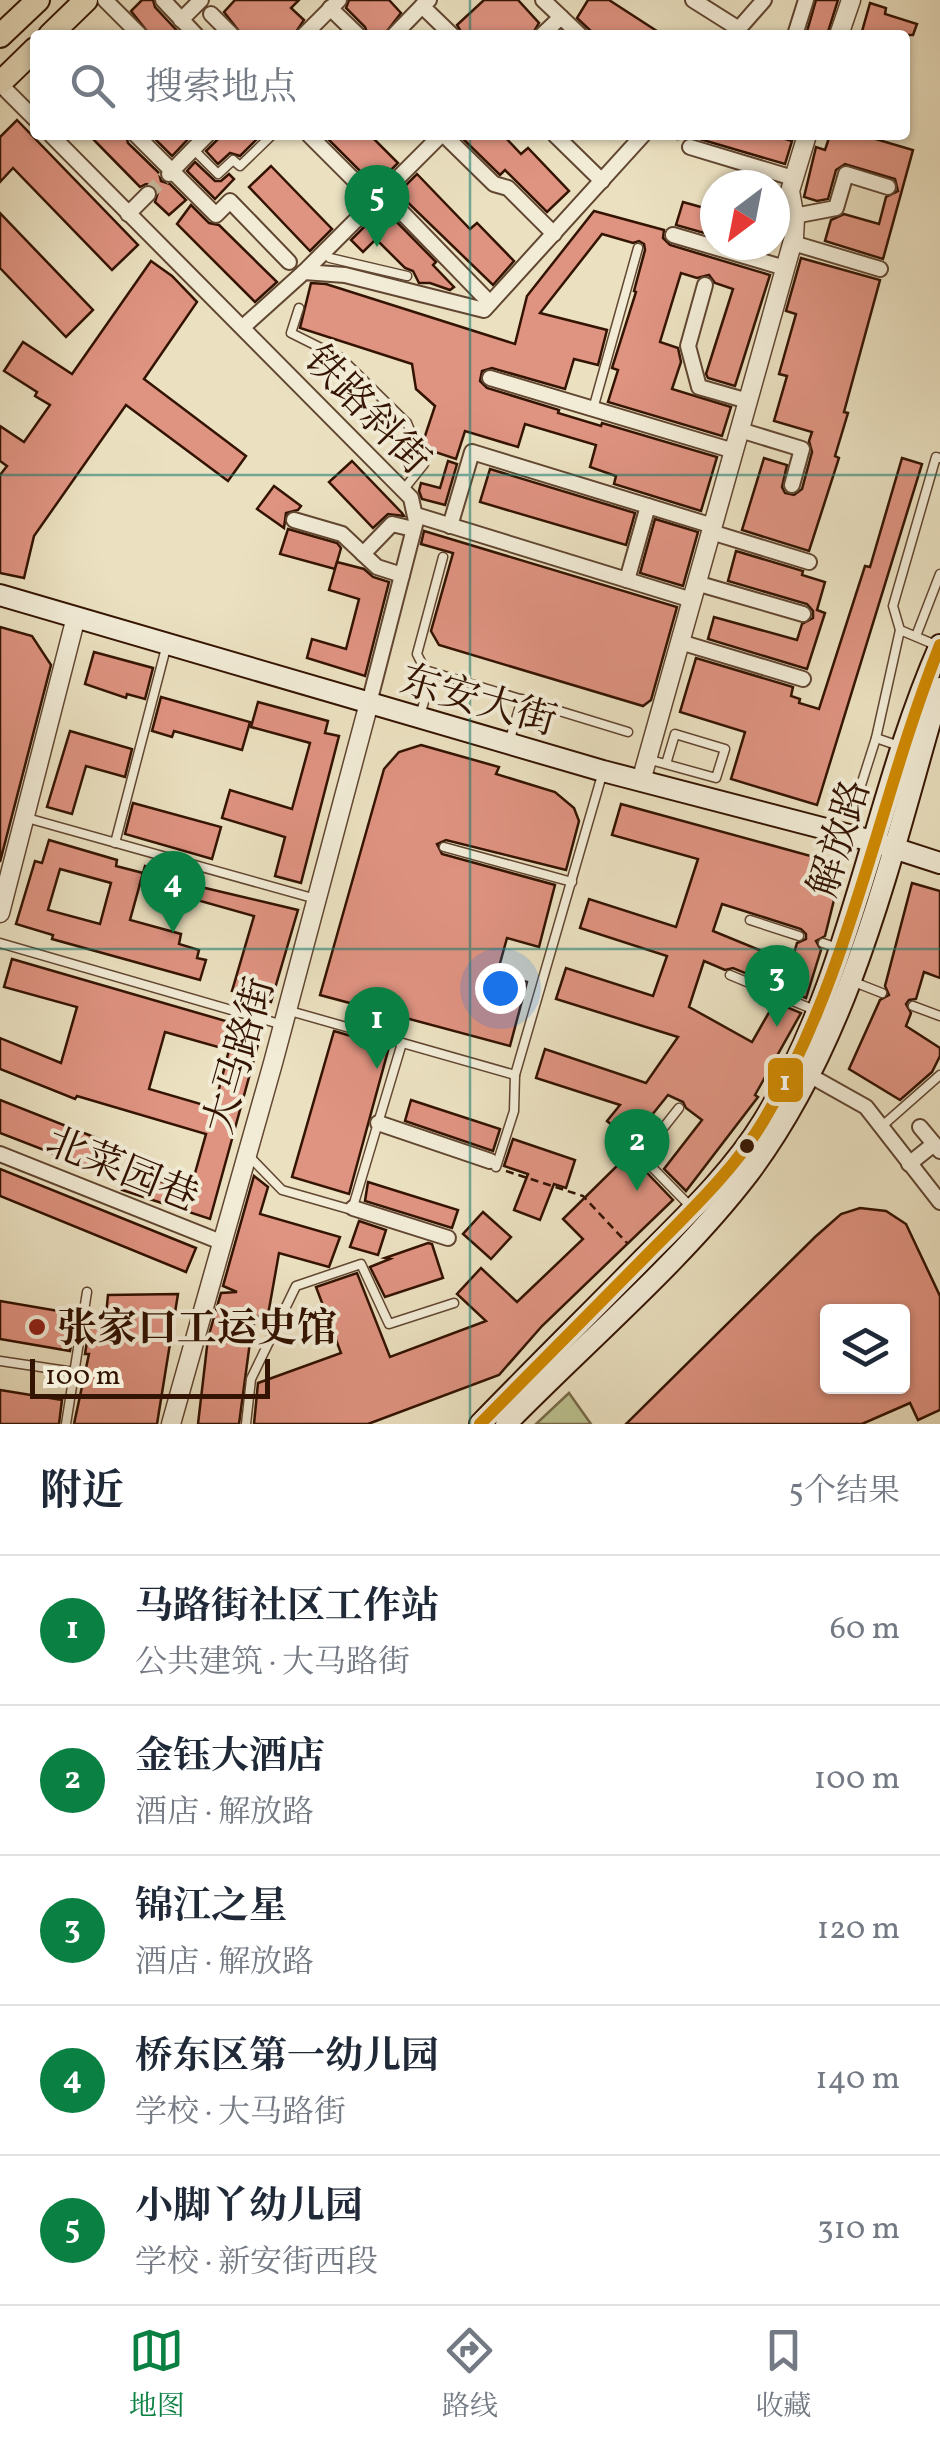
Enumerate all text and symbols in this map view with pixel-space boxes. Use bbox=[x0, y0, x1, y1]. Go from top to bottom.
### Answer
search box bbox=[30, 30, 910, 140]
icon: search bbox=[65, 58, 120, 113]
text: 搜索地点 bbox=[145, 63, 297, 116]
pin: 5 bbox=[344, 164, 410, 247]
north arrow bbox=[700, 170, 790, 260]
street label: 铁路斜街 bbox=[289, 335, 441, 489]
street label: 东安大街 bbox=[393, 654, 563, 752]
street label: 解放路 bbox=[798, 774, 886, 905]
pin: 4 bbox=[140, 850, 206, 933]
pin: 3 bbox=[744, 944, 810, 1027]
your location bbox=[475, 963, 526, 1014]
street label: 大马路街 bbox=[193, 971, 291, 1141]
pin: 1 bbox=[344, 986, 410, 1069]
line badge: 1 bbox=[766, 1056, 805, 1104]
text: 1 bbox=[779, 1063, 791, 1102]
pin: 2 bbox=[604, 1108, 670, 1191]
street label: 北菜园巷 bbox=[37, 1116, 206, 1228]
unlabelled marker bbox=[737, 1136, 757, 1156]
place label: 张家口工运史馆 bbox=[57, 1303, 337, 1359]
map controls bbox=[820, 1304, 910, 1394]
button: layers bbox=[820, 1304, 910, 1394]
marker: 张家口工运史馆 bbox=[26, 1316, 48, 1338]
scale bar bbox=[30, 1354, 270, 1398]
text: 100 m bbox=[45, 1357, 120, 1396]
text: 附近 bbox=[40, 1464, 124, 1523]
text: 5个结果 bbox=[789, 1471, 900, 1515]
text: 马路街社区工作站 bbox=[135, 1582, 439, 1635]
text: 1 bbox=[66, 1608, 79, 1652]
text: 60 m bbox=[830, 1608, 900, 1652]
text: 公共建筑 · 大马路街 bbox=[135, 1642, 410, 1686]
text: 金钰大酒店 bbox=[135, 1732, 325, 1785]
text: 2 bbox=[64, 1758, 81, 1802]
text: 100 m bbox=[814, 1758, 900, 1802]
text: 酒店 · 解放路 bbox=[135, 1792, 314, 1836]
text: 锦江之星 bbox=[135, 1882, 287, 1935]
text: 3 bbox=[64, 1908, 81, 1952]
text: 120 m bbox=[817, 1908, 900, 1952]
text: 酒店 · 解放路 bbox=[135, 1942, 314, 1986]
text: 桥东区第一幼儿园 bbox=[135, 2032, 439, 2085]
text: 4 bbox=[63, 2058, 82, 2102]
text: 140 m bbox=[815, 2058, 900, 2102]
text: 学校 · 大马路街 bbox=[135, 2092, 346, 2136]
text: 小脚丫幼儿园 bbox=[135, 2182, 363, 2235]
text: 5 bbox=[65, 2208, 80, 2252]
text: 310 m bbox=[817, 2208, 900, 2252]
text: 学校 · 新安街西段 bbox=[135, 2242, 378, 2286]
tab: 地图 bbox=[129, 2323, 185, 2427]
tab: 路线 bbox=[442, 2323, 498, 2427]
tab: 收藏 bbox=[755, 2323, 811, 2427]

